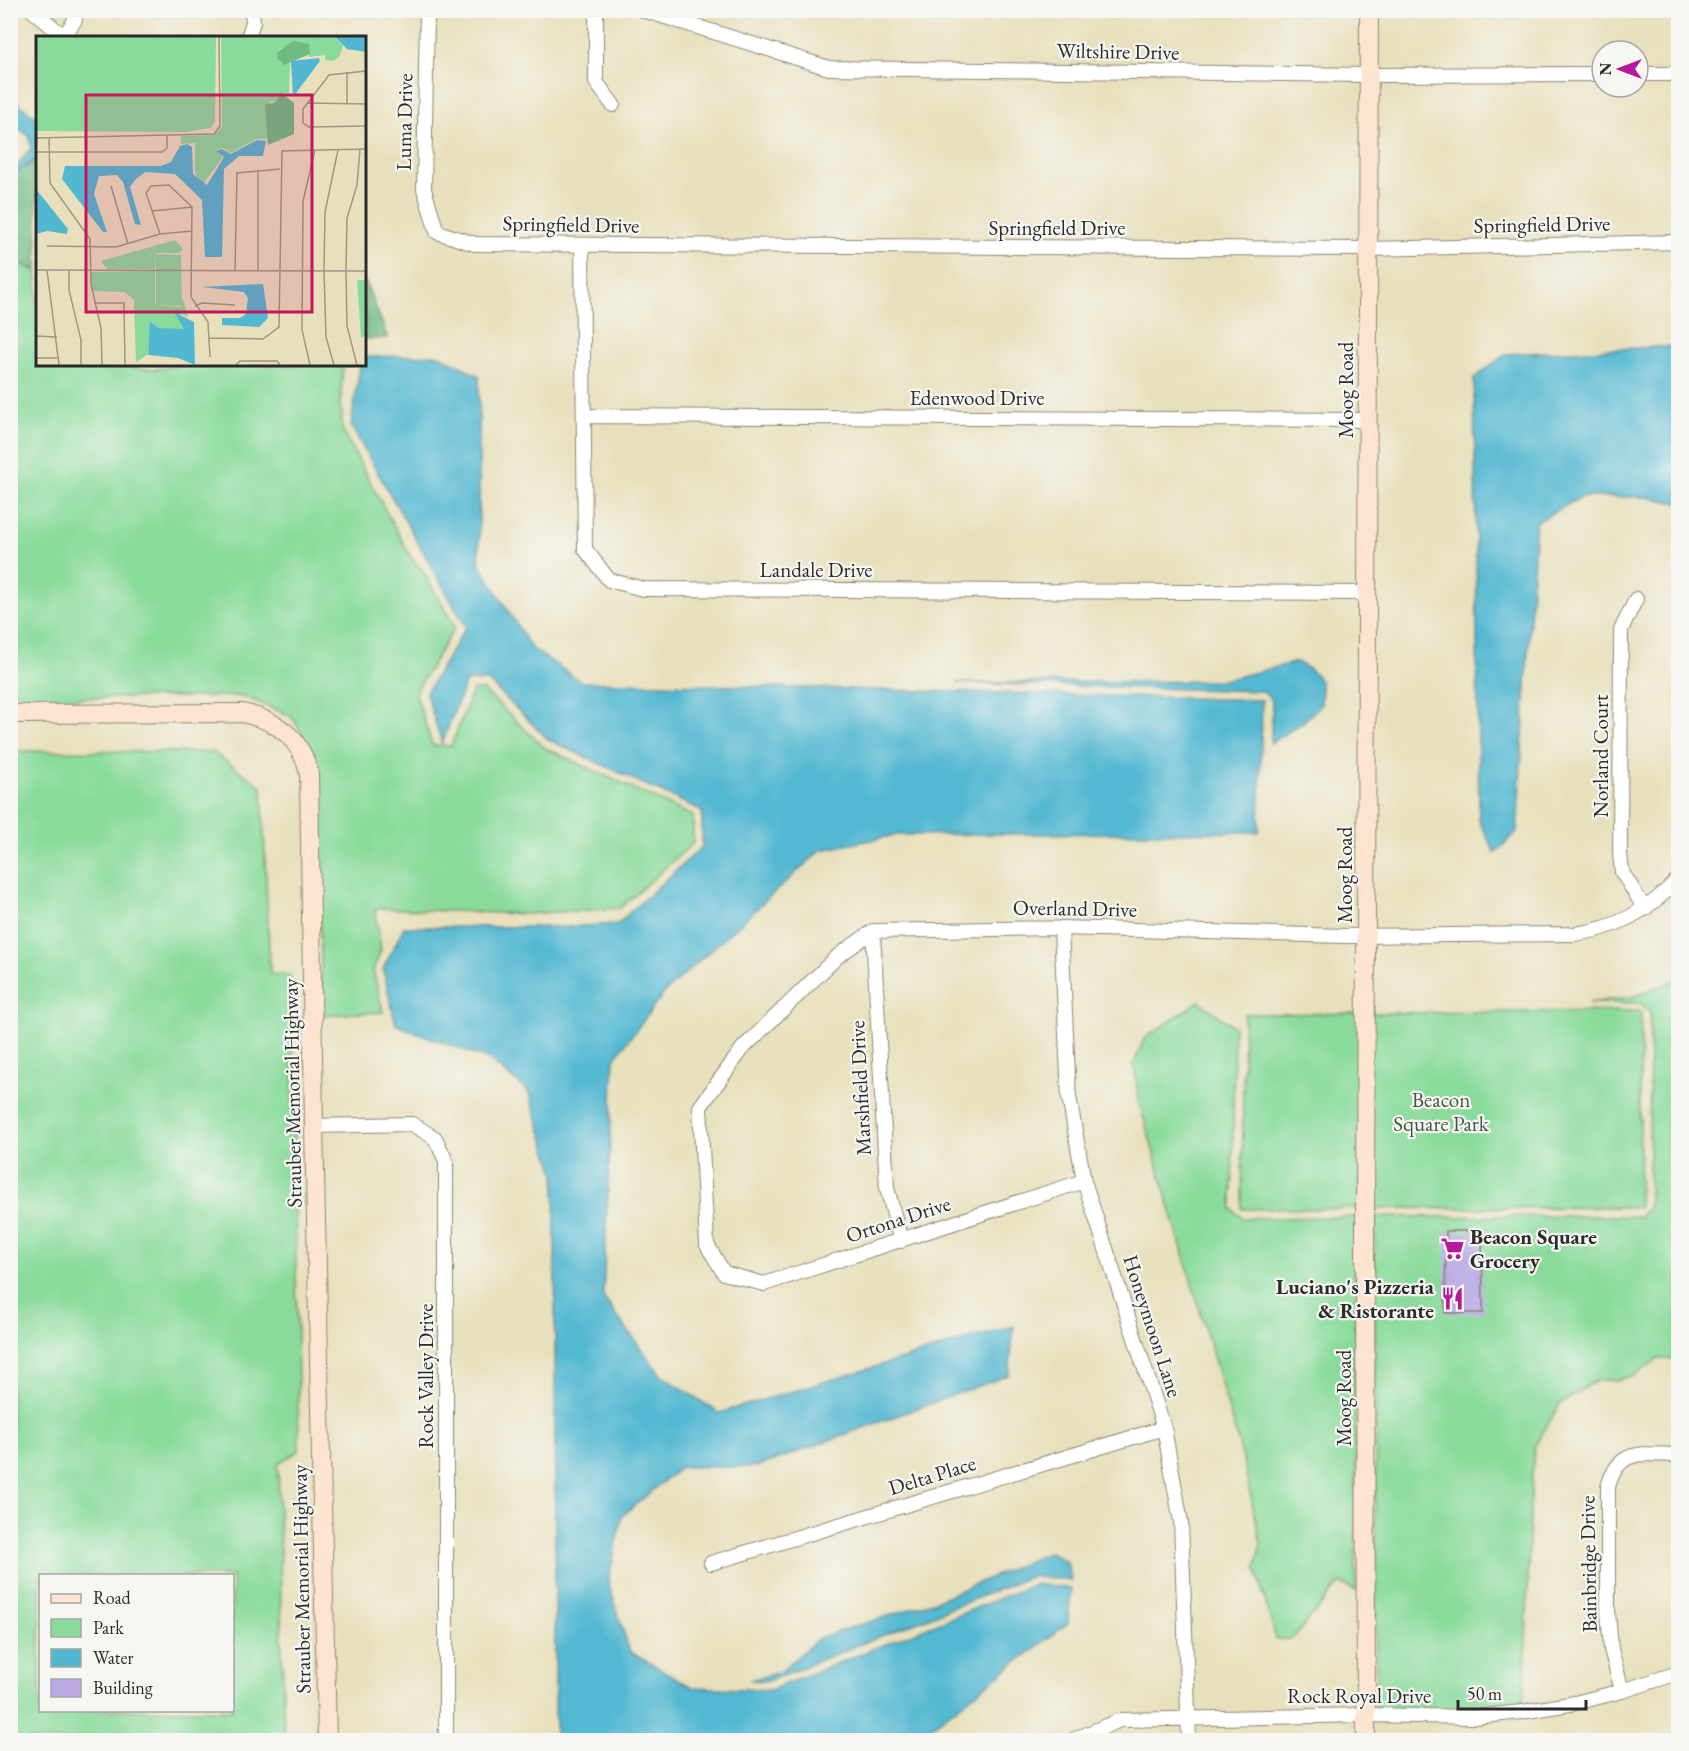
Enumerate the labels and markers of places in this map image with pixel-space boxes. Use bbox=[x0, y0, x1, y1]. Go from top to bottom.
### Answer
place label: Beacon Square Grocery bbox=[1470, 1223, 1597, 1274]
supermarket icon: Beacon Square Grocery bbox=[1439, 1235, 1465, 1261]
place label: Luciano's Pizzeria & Ristorante bbox=[1276, 1273, 1435, 1324]
restaurant icon: Luciano's Pizzeria & Ristorante bbox=[1439, 1285, 1465, 1311]

